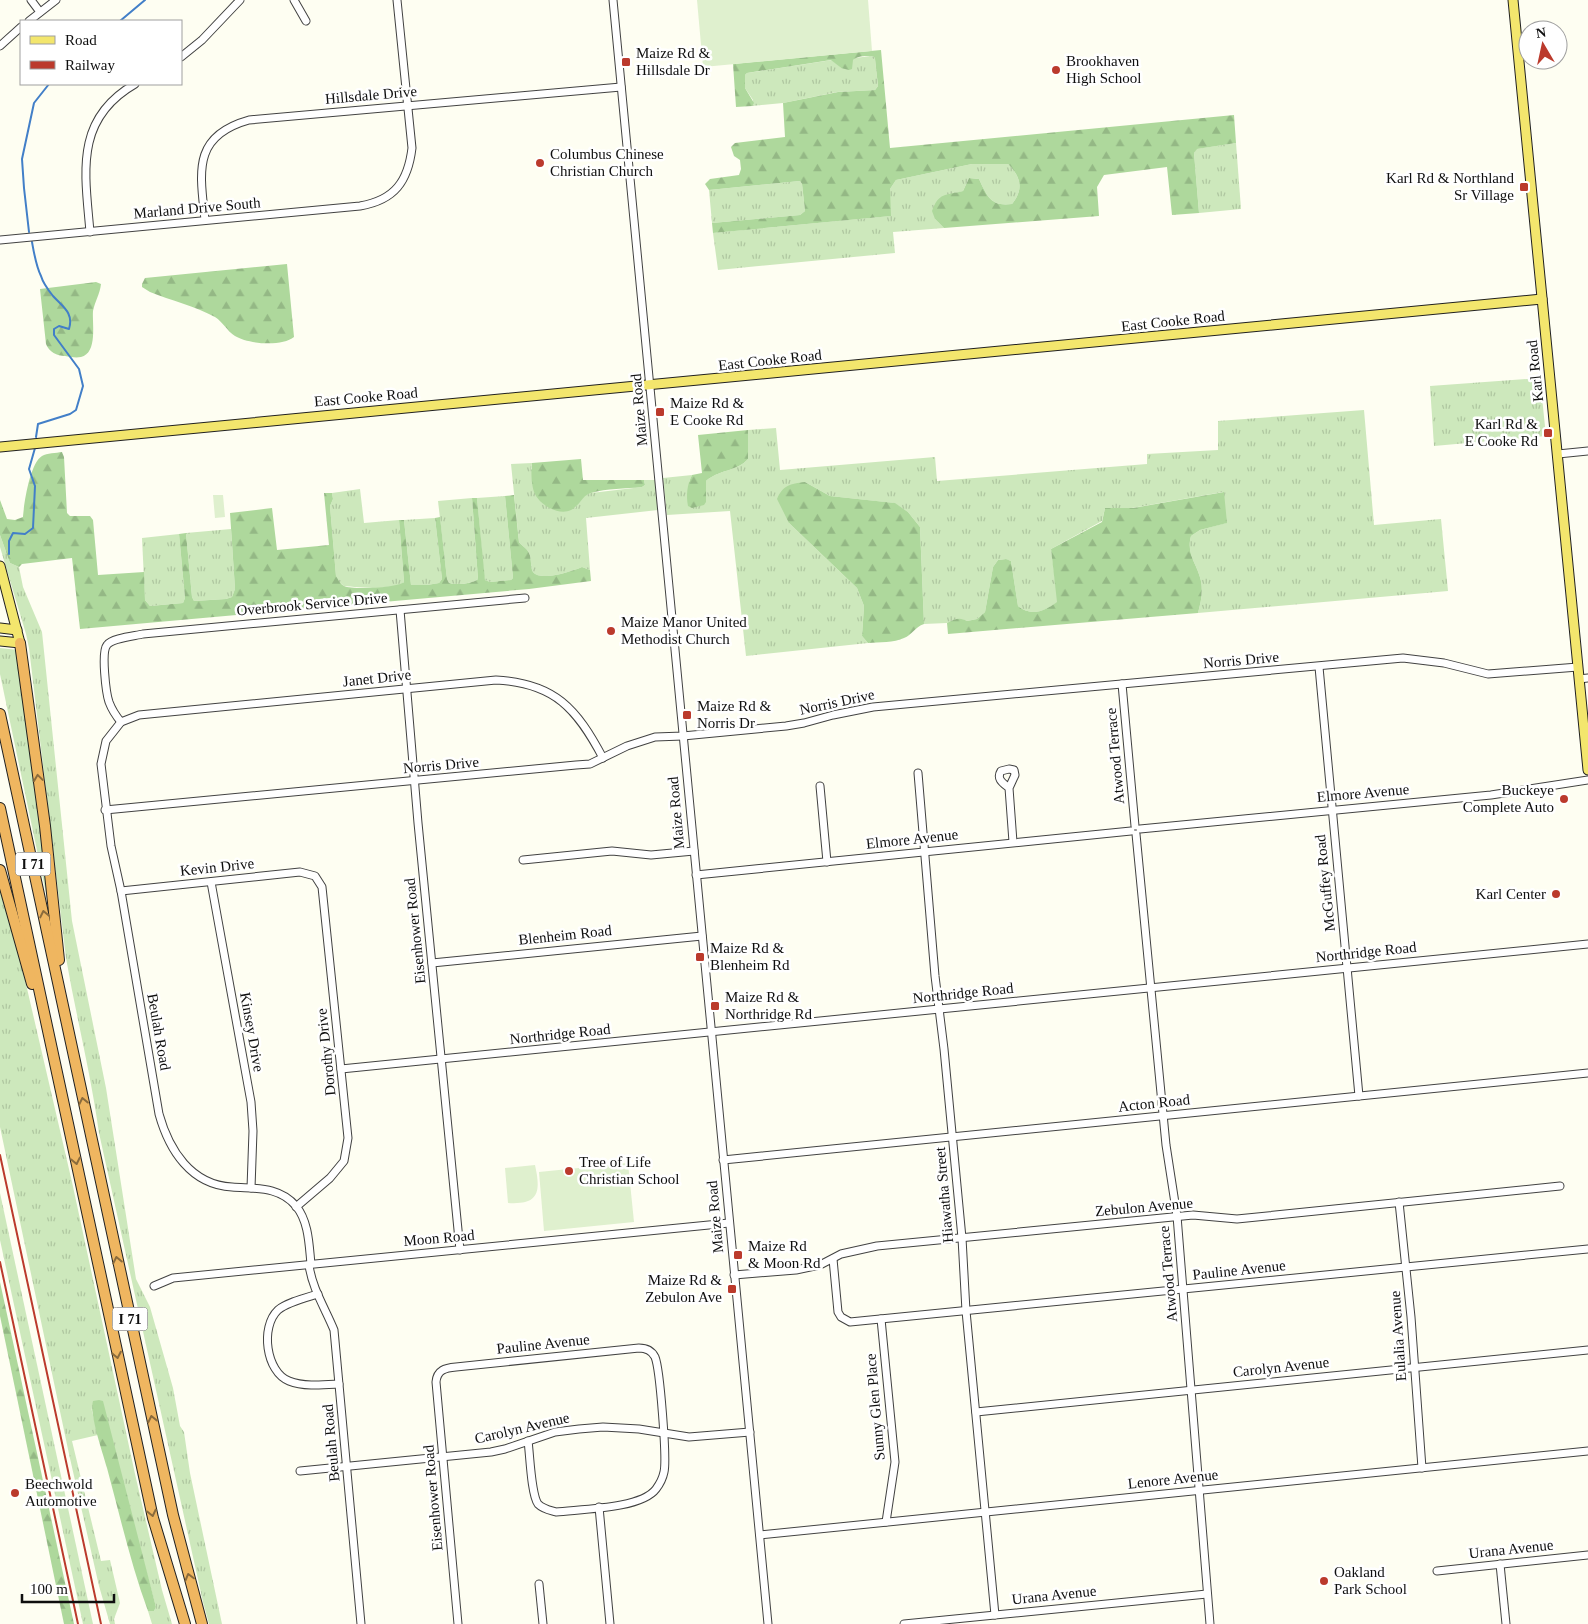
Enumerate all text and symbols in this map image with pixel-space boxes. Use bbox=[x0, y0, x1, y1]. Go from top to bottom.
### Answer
legend bbox=[20, 20, 182, 85]
north arrow bbox=[1518, 20, 1568, 70]
text: N bbox=[1535, 24, 1547, 41]
text: Road bbox=[65, 32, 97, 48]
place label: Maize Rd & Hillsdale Dr bbox=[636, 45, 710, 78]
place label: Brookhaven High School bbox=[1066, 53, 1141, 86]
marker: Maize Rd & Hillsdale Dr bbox=[620, 56, 632, 68]
text: Railway bbox=[65, 57, 115, 73]
marker: Brookhaven High School bbox=[1050, 64, 1062, 76]
street label: Hillsdale Drive bbox=[324, 83, 418, 107]
place label: Columbus Chinese Christian Church bbox=[550, 146, 664, 179]
marker: Columbus Chinese Christian Church bbox=[534, 157, 546, 169]
place label: Karl Rd & Northland Sr Village bbox=[1386, 170, 1514, 203]
marker: Karl Rd & Northland Sr Village bbox=[1518, 181, 1530, 193]
street label: Marland Drive South bbox=[133, 194, 262, 222]
street label: East Cooke Road bbox=[1120, 308, 1226, 334]
street label: Karl Road bbox=[1524, 339, 1546, 403]
street label: East Cooke Road bbox=[717, 347, 823, 373]
street label: Maize Road bbox=[628, 372, 650, 447]
street label: East Cooke Road bbox=[313, 384, 419, 410]
place label: Maize Rd & E Cooke Rd bbox=[670, 395, 744, 428]
marker: Maize Rd & E Cooke Rd bbox=[654, 406, 666, 418]
place label: Karl Rd & E Cooke Rd bbox=[1465, 416, 1538, 449]
marker: Karl Rd & E Cooke Rd bbox=[1542, 427, 1554, 439]
street label: Overbrook Service Drive bbox=[236, 589, 389, 619]
place label: Maize Manor United Methodist Church bbox=[621, 614, 747, 647]
marker: Maize Manor United Methodist Church bbox=[605, 625, 617, 637]
street label: Norris Drive bbox=[1202, 649, 1280, 671]
street label: Janet Drive bbox=[342, 666, 412, 690]
street label: Norris Drive bbox=[798, 686, 876, 718]
place label: Maize Rd & Norris Dr bbox=[697, 698, 771, 731]
street label: Atwood Terrace bbox=[1103, 707, 1127, 805]
marker: Maize Rd & Norris Dr bbox=[681, 709, 693, 721]
street label: Norris Drive bbox=[402, 754, 480, 776]
one-way arrow bbox=[33, 774, 44, 782]
street label: Maize Road bbox=[665, 775, 687, 850]
street label: Elmore Avenue bbox=[1316, 781, 1410, 805]
place label: Buckeye Complete Auto bbox=[1463, 782, 1554, 815]
marker: Buckeye Complete Auto bbox=[1558, 793, 1570, 805]
street label: Elmore Avenue bbox=[865, 826, 959, 852]
street label: McGuffey Road bbox=[1312, 833, 1338, 932]
road number: I 71 bbox=[15, 852, 50, 876]
street label: Kevin Drive bbox=[179, 855, 255, 879]
street label: Eisenhower Road bbox=[401, 877, 429, 985]
place label: Karl Center bbox=[1476, 886, 1546, 902]
marker: Karl Center bbox=[1550, 888, 1562, 900]
one-way arrow bbox=[39, 910, 49, 919]
street label: Blenheim Road bbox=[518, 922, 613, 948]
street label: Northridge Road bbox=[1315, 939, 1418, 965]
place label: Maize Rd & Blenheim Rd bbox=[710, 940, 790, 973]
marker: Maize Rd & Blenheim Rd bbox=[694, 951, 706, 963]
street label: Northridge Road bbox=[912, 980, 1015, 1006]
place label: Maize Rd & Northridge Rd bbox=[725, 989, 813, 1022]
street label: Kinsey Drive bbox=[237, 991, 267, 1073]
street label: Beulah Road bbox=[144, 992, 174, 1072]
marker: Maize Rd & Northridge Rd bbox=[709, 1000, 721, 1012]
street label: Dorothy Drive bbox=[313, 1007, 339, 1097]
street label: Northridge Road bbox=[509, 1021, 612, 1047]
street label: Acton Road bbox=[1117, 1091, 1191, 1115]
one-way arrow bbox=[78, 1097, 89, 1106]
street label: Hiawatha Street bbox=[932, 1146, 956, 1244]
place label: Tree of Life Christian School bbox=[579, 1154, 679, 1187]
one-way arrow bbox=[70, 1157, 81, 1166]
marker: Tree of Life Christian School bbox=[563, 1165, 575, 1177]
street label: Maize Road bbox=[704, 1179, 726, 1254]
street label: Zebulon Avenue bbox=[1094, 1195, 1194, 1219]
street label: Atwood Terrace bbox=[1156, 1225, 1180, 1323]
street label: Moon Road bbox=[403, 1227, 476, 1249]
place label: Maize Rd & Moon Rd bbox=[748, 1238, 821, 1271]
marker: Maize Rd & Moon Rd bbox=[732, 1249, 744, 1261]
one-way arrow bbox=[112, 1256, 123, 1264]
street label: Pauline Avenue bbox=[1192, 1257, 1287, 1283]
place label: Maize Rd & Zebulon Ave bbox=[645, 1272, 722, 1305]
marker: Maize Rd & Zebulon Ave bbox=[726, 1283, 738, 1295]
street label: Eulalia Avenue bbox=[1387, 1290, 1409, 1382]
road number: I 71 bbox=[112, 1308, 148, 1330]
street label: Pauline Avenue bbox=[496, 1331, 591, 1357]
one-way arrow bbox=[111, 1350, 122, 1359]
street label: Sunny Glen Place bbox=[862, 1352, 888, 1461]
street label: Carolyn Avenue bbox=[1232, 1354, 1330, 1380]
street label: Beulah Road bbox=[320, 1403, 342, 1483]
street label: Carolyn Avenue bbox=[473, 1409, 571, 1447]
one-way arrow bbox=[147, 1414, 157, 1423]
street label: Eisenhower Road bbox=[420, 1444, 446, 1552]
street label: Lenore Avenue bbox=[1127, 1466, 1219, 1492]
place label: Beechwold Automotive bbox=[25, 1476, 97, 1509]
marker: Beechwold Automotive bbox=[9, 1487, 21, 1499]
one-way arrow bbox=[146, 1509, 157, 1518]
street label: Urana Avenue bbox=[1468, 1537, 1554, 1561]
place label: Oakland Park School bbox=[1334, 1564, 1407, 1597]
scale bar bbox=[22, 1572, 115, 1604]
one-way arrow bbox=[184, 1572, 195, 1581]
marker: Oakland Park School bbox=[1318, 1575, 1330, 1587]
text: 100 m bbox=[30, 1581, 68, 1597]
street label: Urana Avenue bbox=[1011, 1583, 1097, 1607]

